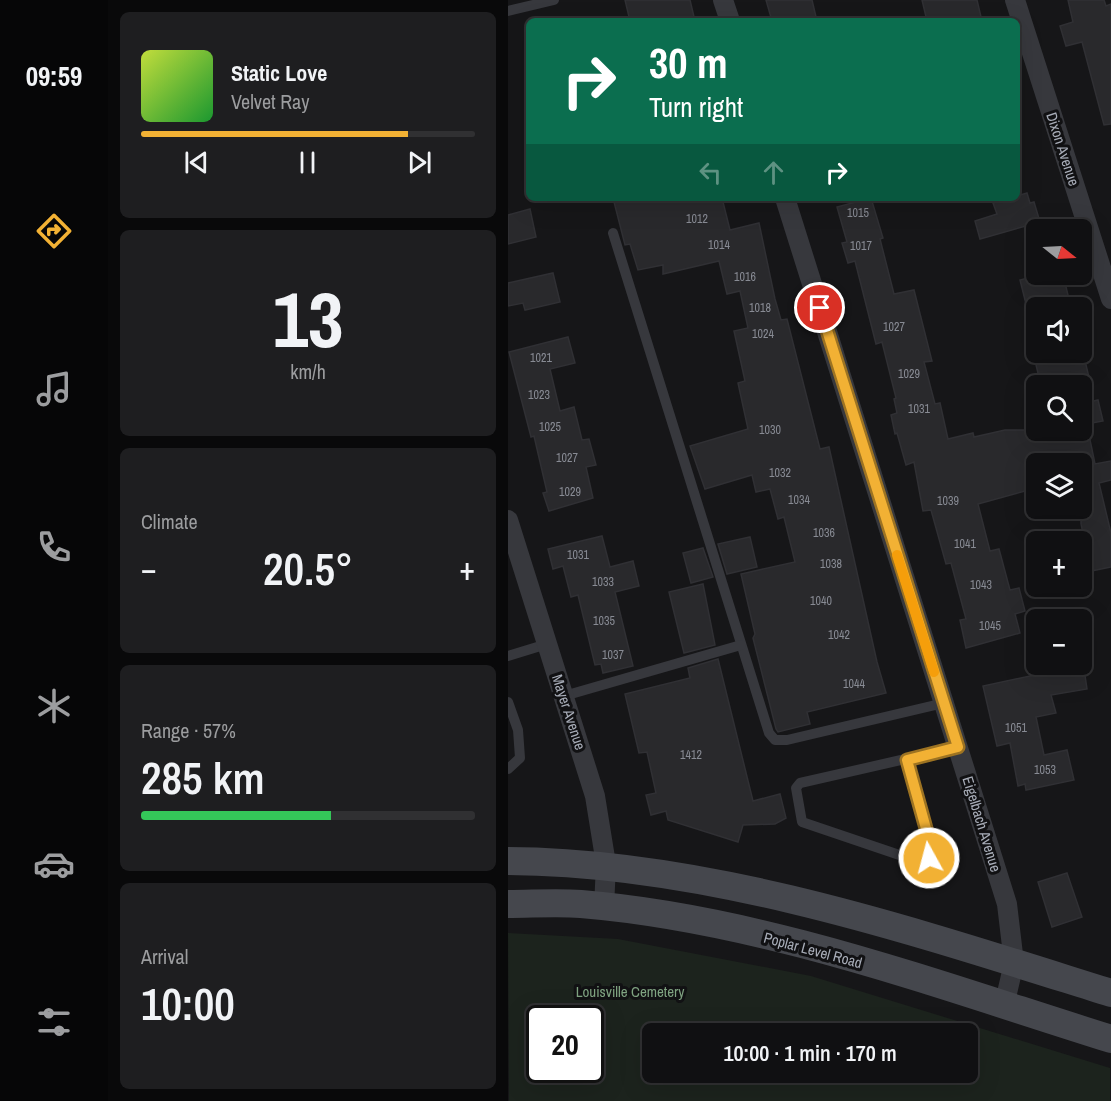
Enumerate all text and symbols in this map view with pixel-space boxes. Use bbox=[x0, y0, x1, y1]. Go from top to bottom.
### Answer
text: 30 m bbox=[649, 35, 728, 91]
icon: right bbox=[550, 42, 628, 120]
text: 09:59 bbox=[26, 58, 82, 94]
text: Static Love bbox=[231, 58, 327, 88]
text: Velvet Ray bbox=[231, 88, 309, 115]
text: Turn right bbox=[649, 89, 743, 125]
street label: Dixon Avenue bbox=[1041, 109, 1085, 189]
icon: previous bbox=[180, 146, 213, 179]
icon: pause bbox=[291, 146, 324, 179]
icon: next bbox=[403, 146, 436, 179]
icon: left bbox=[694, 156, 727, 189]
icon: ahead bbox=[757, 156, 790, 189]
icon: right bbox=[820, 156, 853, 189]
house number: 1015 bbox=[847, 205, 869, 221]
icon: directions bbox=[33, 210, 75, 252]
house number: 1012 bbox=[686, 211, 708, 227]
north arrow bbox=[1026, 219, 1092, 285]
map controls bbox=[1026, 219, 1092, 675]
house number: 1014 bbox=[708, 237, 730, 253]
house number: 1017 bbox=[850, 238, 872, 254]
text: 13 bbox=[272, 266, 344, 371]
house number: 1016 bbox=[734, 269, 756, 285]
pin bbox=[794, 282, 845, 333]
icon: arrive bbox=[803, 291, 836, 324]
button: sound bbox=[1026, 297, 1092, 363]
house number: 1018 bbox=[749, 300, 771, 316]
house number: 1027 bbox=[883, 319, 905, 335]
house number: 1024 bbox=[752, 326, 774, 342]
house number: 1021 bbox=[530, 350, 552, 366]
text: km/h bbox=[290, 358, 326, 385]
house number: 1029 bbox=[898, 366, 920, 382]
icon: music bbox=[33, 368, 75, 410]
button: search bbox=[1026, 375, 1092, 441]
house number: 1023 bbox=[528, 387, 550, 403]
house number: 1031 bbox=[908, 401, 930, 417]
house number: 1025 bbox=[539, 419, 561, 435]
house number: 1030 bbox=[759, 422, 781, 438]
house number: 1027 bbox=[556, 450, 578, 466]
button: layers bbox=[1026, 453, 1092, 519]
house number: 1032 bbox=[769, 465, 791, 481]
house number: 1029 bbox=[559, 484, 581, 500]
house number: 1034 bbox=[788, 492, 810, 508]
house number: 1039 bbox=[937, 493, 959, 509]
text: Climate bbox=[141, 508, 198, 535]
house number: 1036 bbox=[813, 525, 835, 541]
icon: phone bbox=[33, 526, 75, 568]
button: + bbox=[1026, 531, 1092, 597]
house number: 1041 bbox=[954, 536, 976, 552]
text: 20.5° bbox=[263, 538, 353, 599]
text: − bbox=[141, 546, 157, 590]
text: + bbox=[459, 546, 475, 590]
house number: 1031 bbox=[567, 547, 589, 563]
house number: 1038 bbox=[820, 556, 842, 572]
house number: 1033 bbox=[592, 574, 614, 590]
house number: 1043 bbox=[970, 577, 992, 593]
house number: 1040 bbox=[810, 593, 832, 609]
button: − bbox=[1026, 609, 1092, 675]
house number: 1035 bbox=[593, 613, 615, 629]
house number: 1045 bbox=[979, 618, 1001, 634]
house number: 1042 bbox=[828, 627, 850, 643]
house number: 1037 bbox=[602, 647, 624, 663]
street label: Mayer Avenue bbox=[547, 671, 591, 753]
house number: 1044 bbox=[843, 676, 865, 692]
icon: climate bbox=[33, 685, 75, 727]
text: Range · 57% bbox=[141, 717, 236, 744]
house number: 1051 bbox=[1005, 720, 1027, 736]
text: 285 km bbox=[141, 747, 265, 808]
house number: 1412 bbox=[680, 747, 702, 763]
house number: 1053 bbox=[1034, 762, 1056, 778]
street label: Eigelbach Avenue bbox=[957, 774, 1007, 875]
position arrow bbox=[897, 826, 961, 890]
icon: car bbox=[33, 843, 75, 885]
street label: Poplar Level Road bbox=[761, 927, 865, 973]
text: Arrival bbox=[141, 943, 188, 970]
text: 10:00 bbox=[141, 973, 235, 1034]
park label: Louisville Cemetery bbox=[576, 981, 685, 1002]
icon: filters bbox=[33, 1001, 75, 1043]
speed limit sign: 20 bbox=[526, 1005, 604, 1083]
text: 10:00 · 1 min · 170 m bbox=[723, 1038, 897, 1068]

